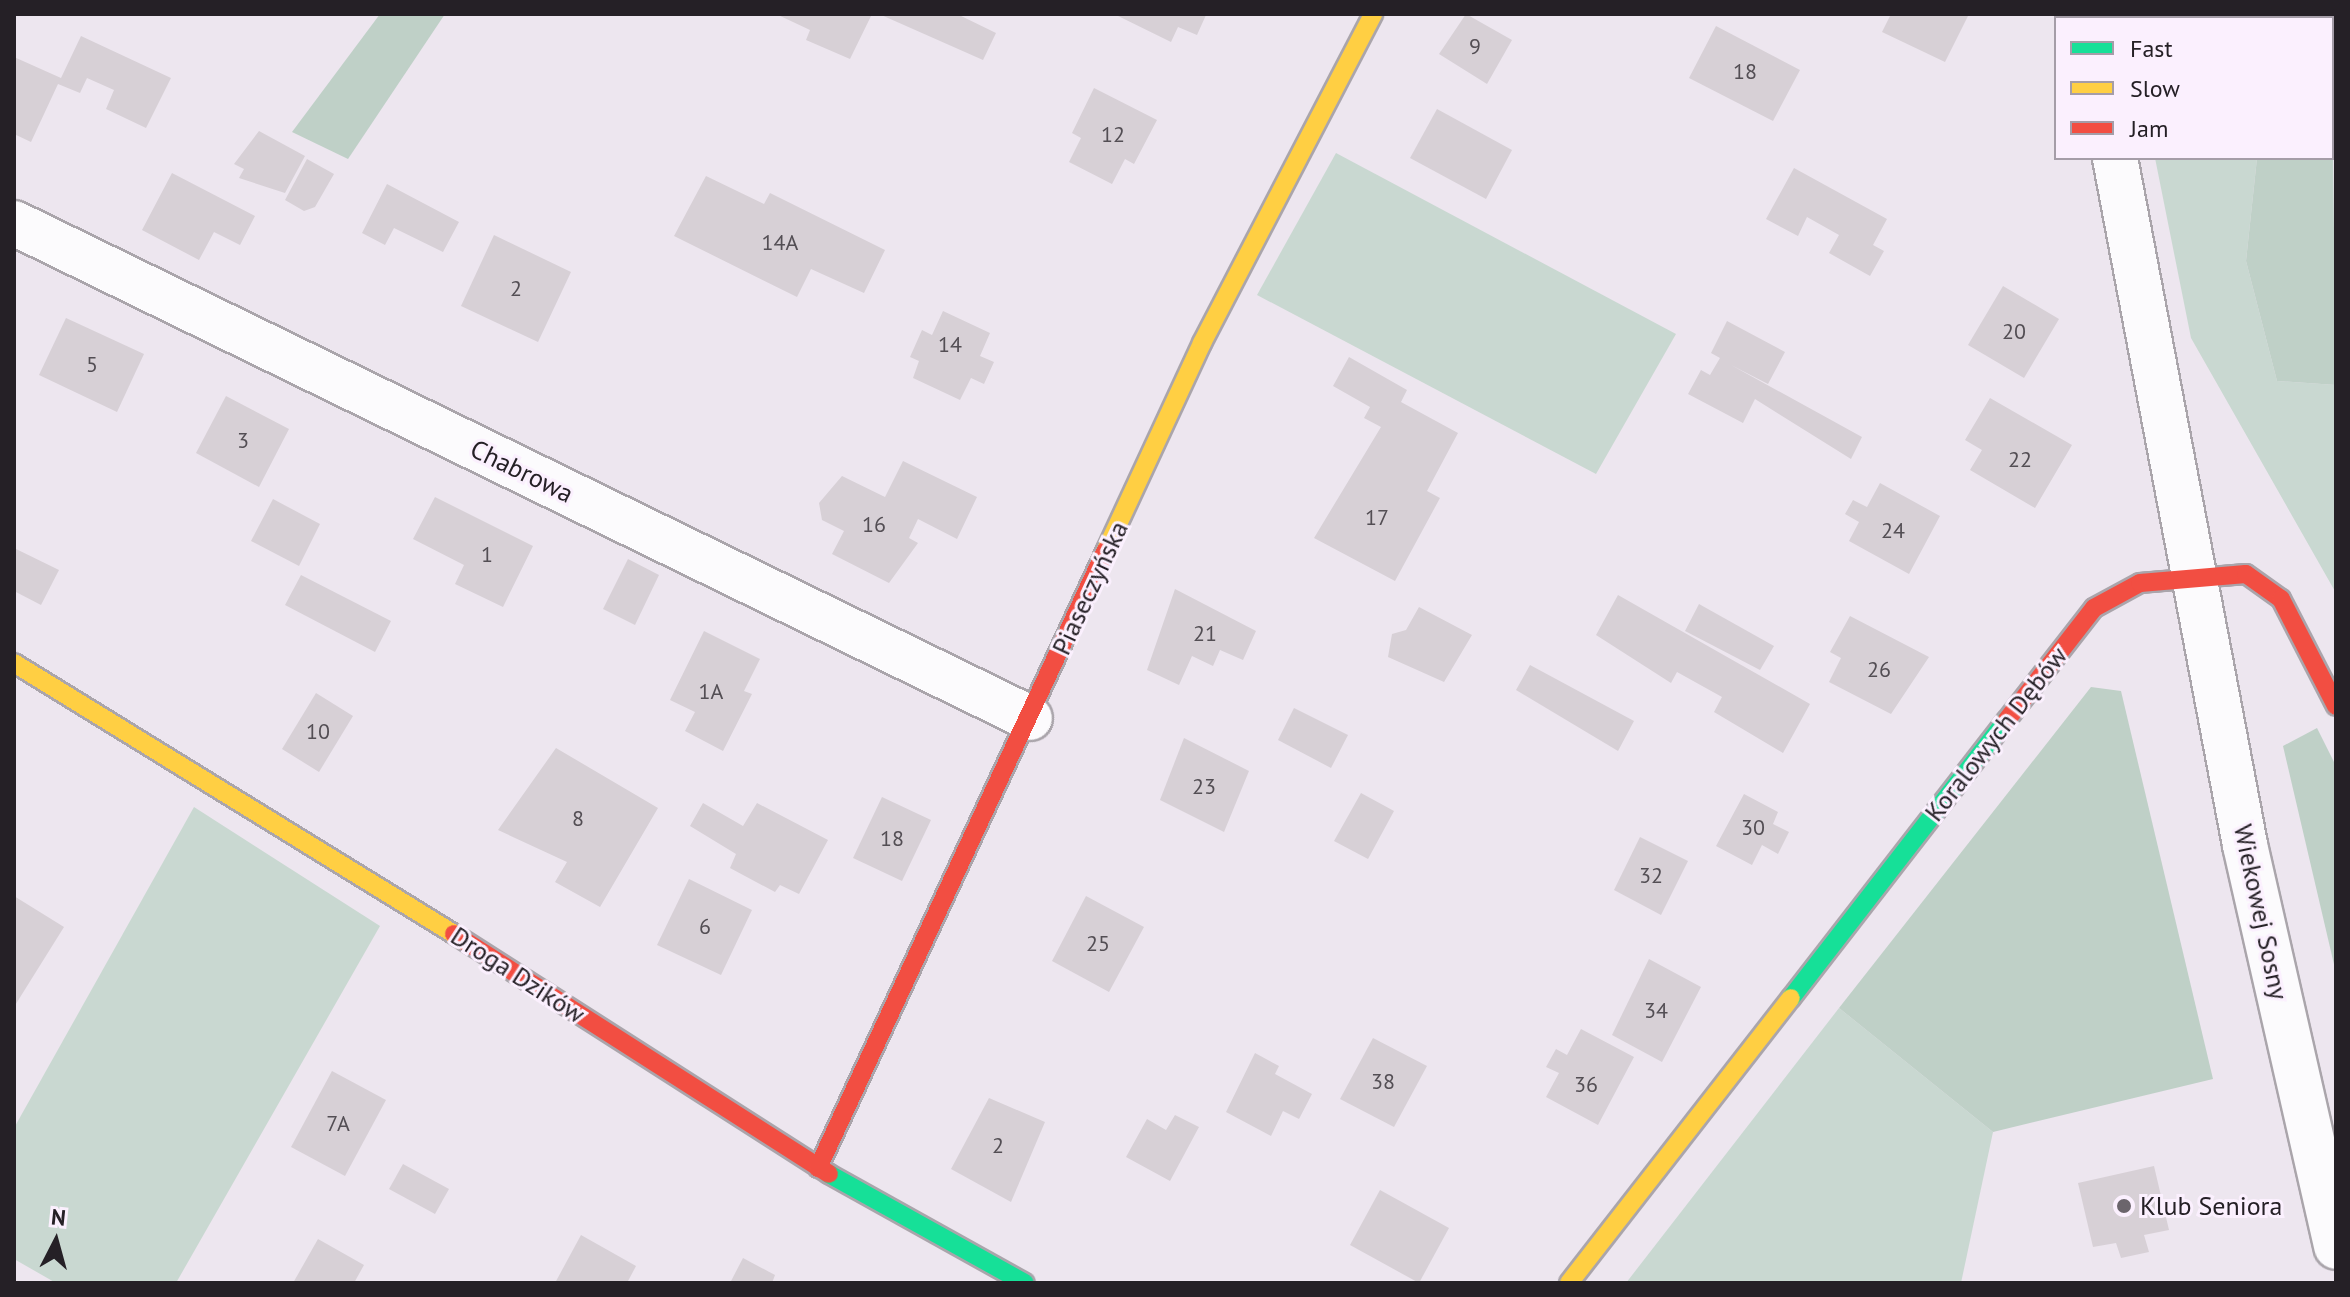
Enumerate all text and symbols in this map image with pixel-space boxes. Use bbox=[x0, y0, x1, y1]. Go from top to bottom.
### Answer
legend bbox=[2054, 16, 2334, 160]
text: Fast bbox=[2130, 33, 2173, 64]
house number: 9 bbox=[1469, 34, 1481, 60]
house number: 18 bbox=[1733, 59, 1757, 85]
text: Slow bbox=[2130, 73, 2180, 104]
text: Jam bbox=[2130, 113, 2168, 144]
house number: 12 bbox=[1101, 122, 1125, 148]
house number: 14A bbox=[762, 230, 798, 256]
house number: 2 bbox=[510, 276, 522, 302]
house number: 20 bbox=[2002, 319, 2026, 345]
house number: 14 bbox=[938, 332, 962, 358]
house number: 5 bbox=[86, 352, 98, 378]
house number: 3 bbox=[237, 428, 249, 454]
street label: Chabrowa bbox=[466, 433, 578, 509]
house number: 22 bbox=[2008, 447, 2032, 473]
house number: 17 bbox=[1365, 505, 1389, 531]
house number: 16 bbox=[862, 512, 886, 538]
street label: Piaseczyńska bbox=[1046, 516, 1134, 660]
house number: 24 bbox=[1881, 518, 1905, 544]
house number: 1 bbox=[481, 542, 493, 568]
house number: 21 bbox=[1193, 621, 1217, 647]
street label: Koralowych Dębów bbox=[1918, 641, 2074, 827]
house number: 26 bbox=[1867, 657, 1891, 683]
house number: 1A bbox=[699, 679, 723, 705]
house number: 10 bbox=[306, 719, 330, 745]
house number: 23 bbox=[1192, 774, 1216, 800]
house number: 8 bbox=[572, 806, 584, 832]
house number: 30 bbox=[1741, 815, 1765, 841]
street label: Wiekowej Sosny bbox=[2227, 821, 2295, 1003]
house number: 18 bbox=[880, 826, 904, 852]
house number: 32 bbox=[1639, 863, 1663, 889]
house number: 6 bbox=[699, 914, 711, 940]
street label: Droga Dzików bbox=[445, 920, 591, 1030]
house number: 25 bbox=[1086, 931, 1110, 957]
house number: 34 bbox=[1644, 998, 1668, 1024]
house number: 38 bbox=[1371, 1069, 1395, 1095]
house number: 36 bbox=[1574, 1072, 1598, 1098]
house number: 7A bbox=[326, 1111, 350, 1137]
house number: 2 bbox=[992, 1133, 1004, 1159]
place label: Klub Seniora bbox=[2140, 1190, 2282, 1222]
marker: Klub Seniora bbox=[2115, 1197, 2133, 1215]
north arrow bbox=[16, 1201, 96, 1281]
text: N bbox=[50, 1202, 67, 1232]

